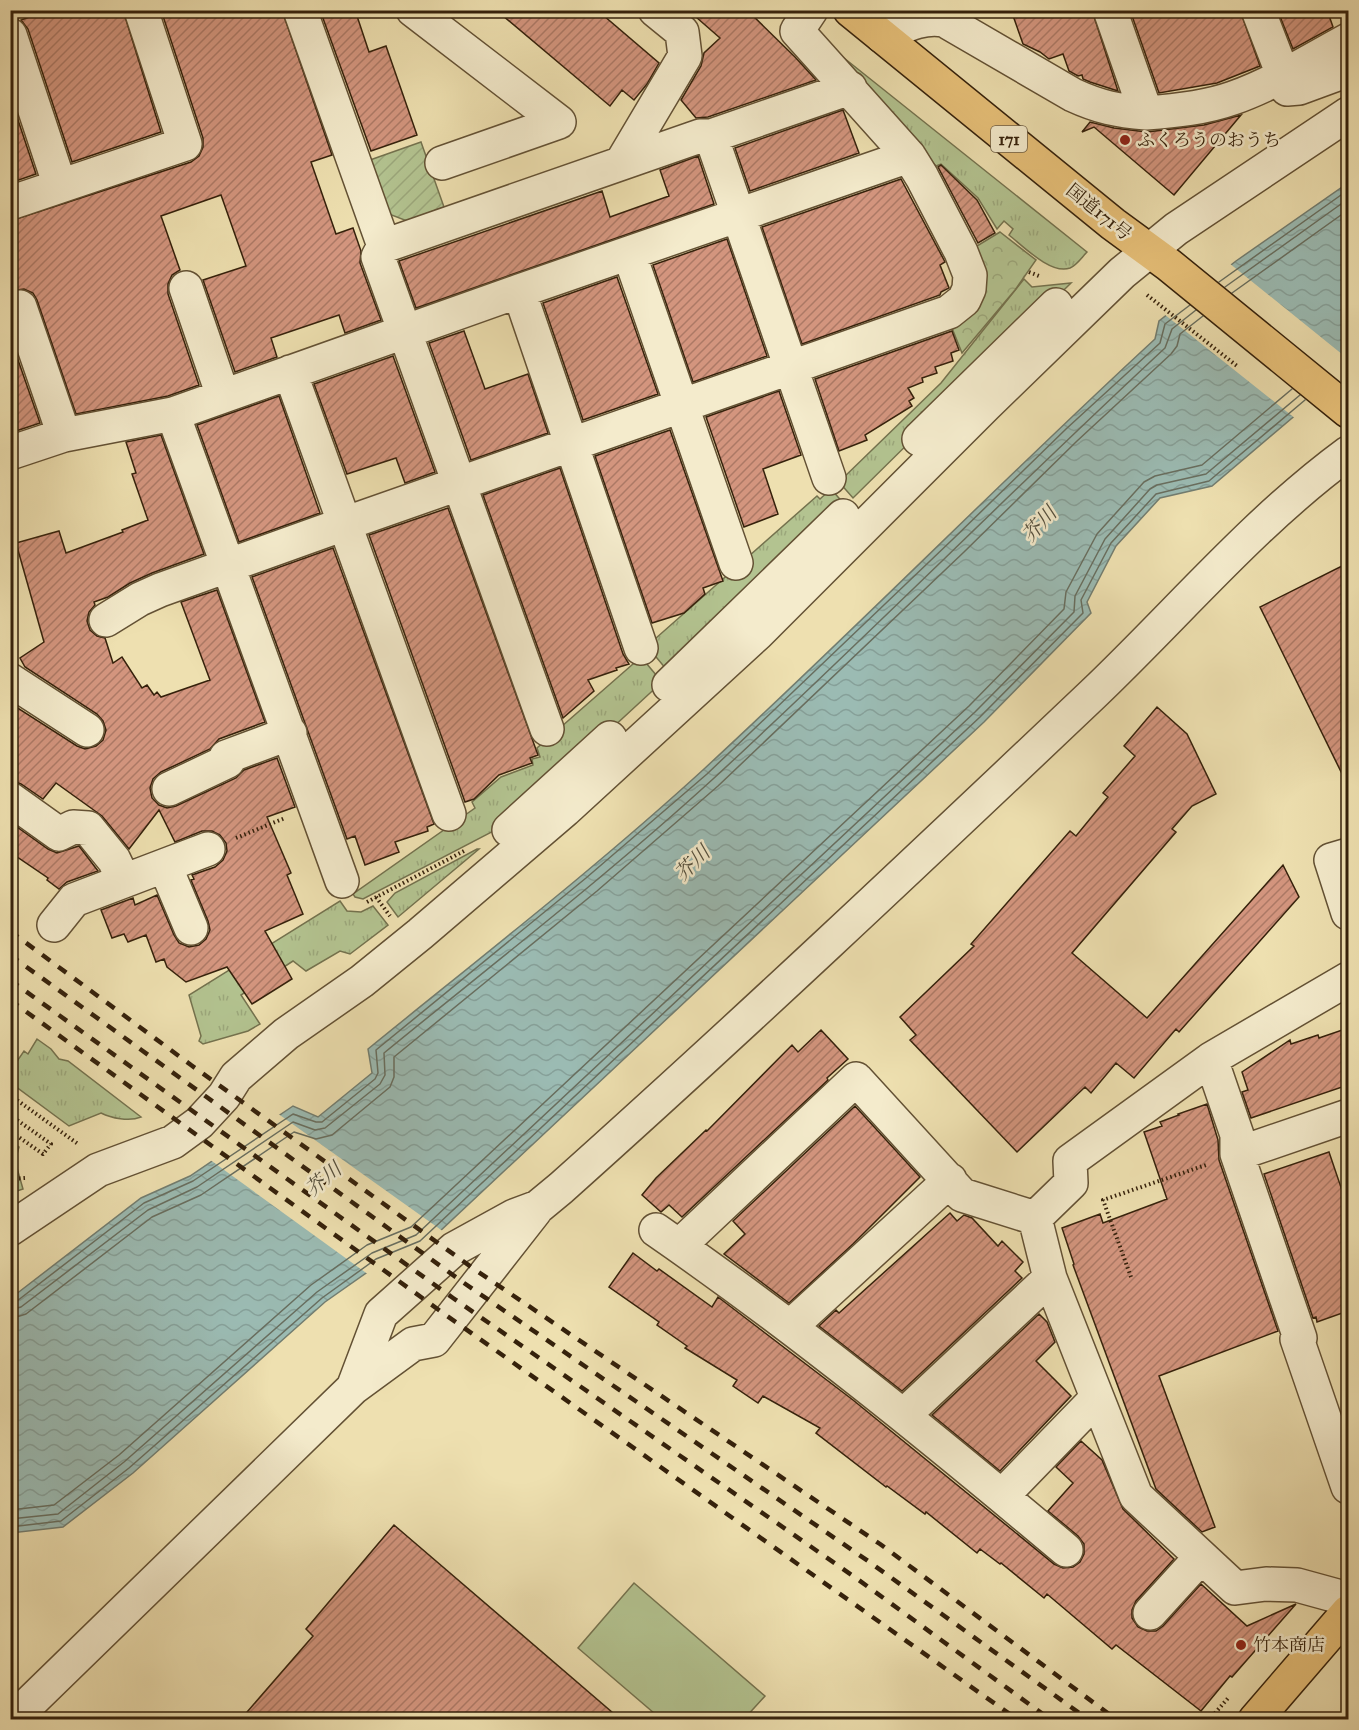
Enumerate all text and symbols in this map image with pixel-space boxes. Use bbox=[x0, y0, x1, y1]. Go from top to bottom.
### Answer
road number: 171 bbox=[991, 126, 1027, 152]
place label: ふくろうのおうち bbox=[1137, 129, 1281, 151]
marker: ふくろうのおうち bbox=[1118, 133, 1132, 147]
street label: 国道171号 bbox=[1062, 179, 1136, 245]
water label: 芥川 bbox=[1017, 500, 1063, 547]
water label: 芥川 bbox=[669, 839, 716, 886]
water label: 芥川 bbox=[300, 1156, 348, 1201]
place label: 竹本商店 bbox=[1253, 1634, 1325, 1656]
marker: 竹本商店 bbox=[1234, 1638, 1248, 1652]

